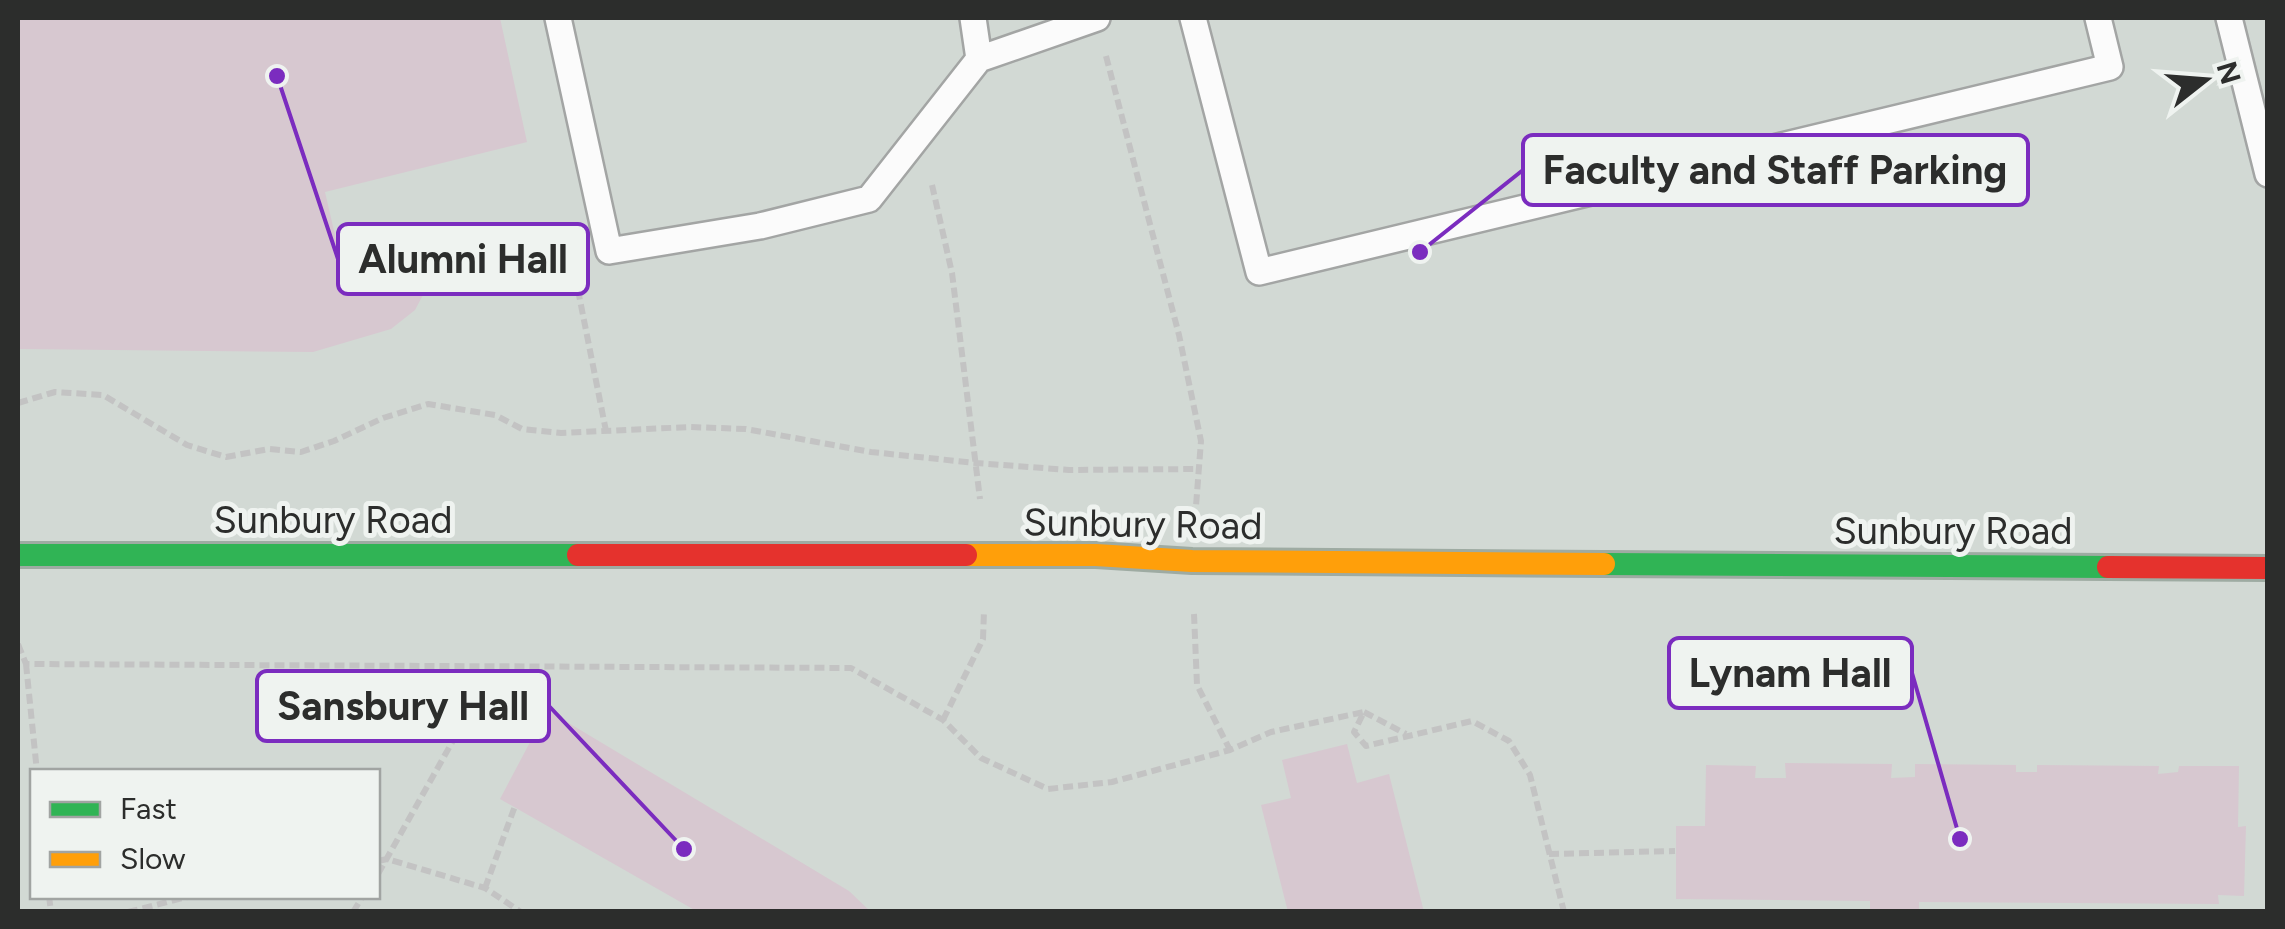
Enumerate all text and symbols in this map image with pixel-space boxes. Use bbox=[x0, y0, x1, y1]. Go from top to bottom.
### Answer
north arrow bbox=[2155, 30, 2255, 130]
text: N bbox=[2209, 57, 2248, 88]
callout: Faculty and Staff Parking bbox=[1523, 135, 2028, 205]
text: Faculty and Staff Parking bbox=[1543, 146, 2007, 194]
callout: Alumni Hall bbox=[338, 224, 588, 294]
text: Alumni Hall bbox=[358, 235, 568, 283]
street label: Sunbury Road bbox=[214, 497, 452, 543]
street label: Sunbury Road bbox=[1023, 499, 1263, 549]
street label: Sunbury Road bbox=[1834, 508, 2072, 554]
callout: Lynam Hall bbox=[1669, 638, 1912, 708]
text: Lynam Hall bbox=[1688, 649, 1892, 697]
callout: Sansbury Hall bbox=[257, 671, 549, 741]
text: Sansbury Hall bbox=[277, 682, 529, 730]
legend bbox=[30, 769, 380, 899]
text: Fast bbox=[120, 790, 177, 827]
text: Slow bbox=[120, 840, 186, 877]

